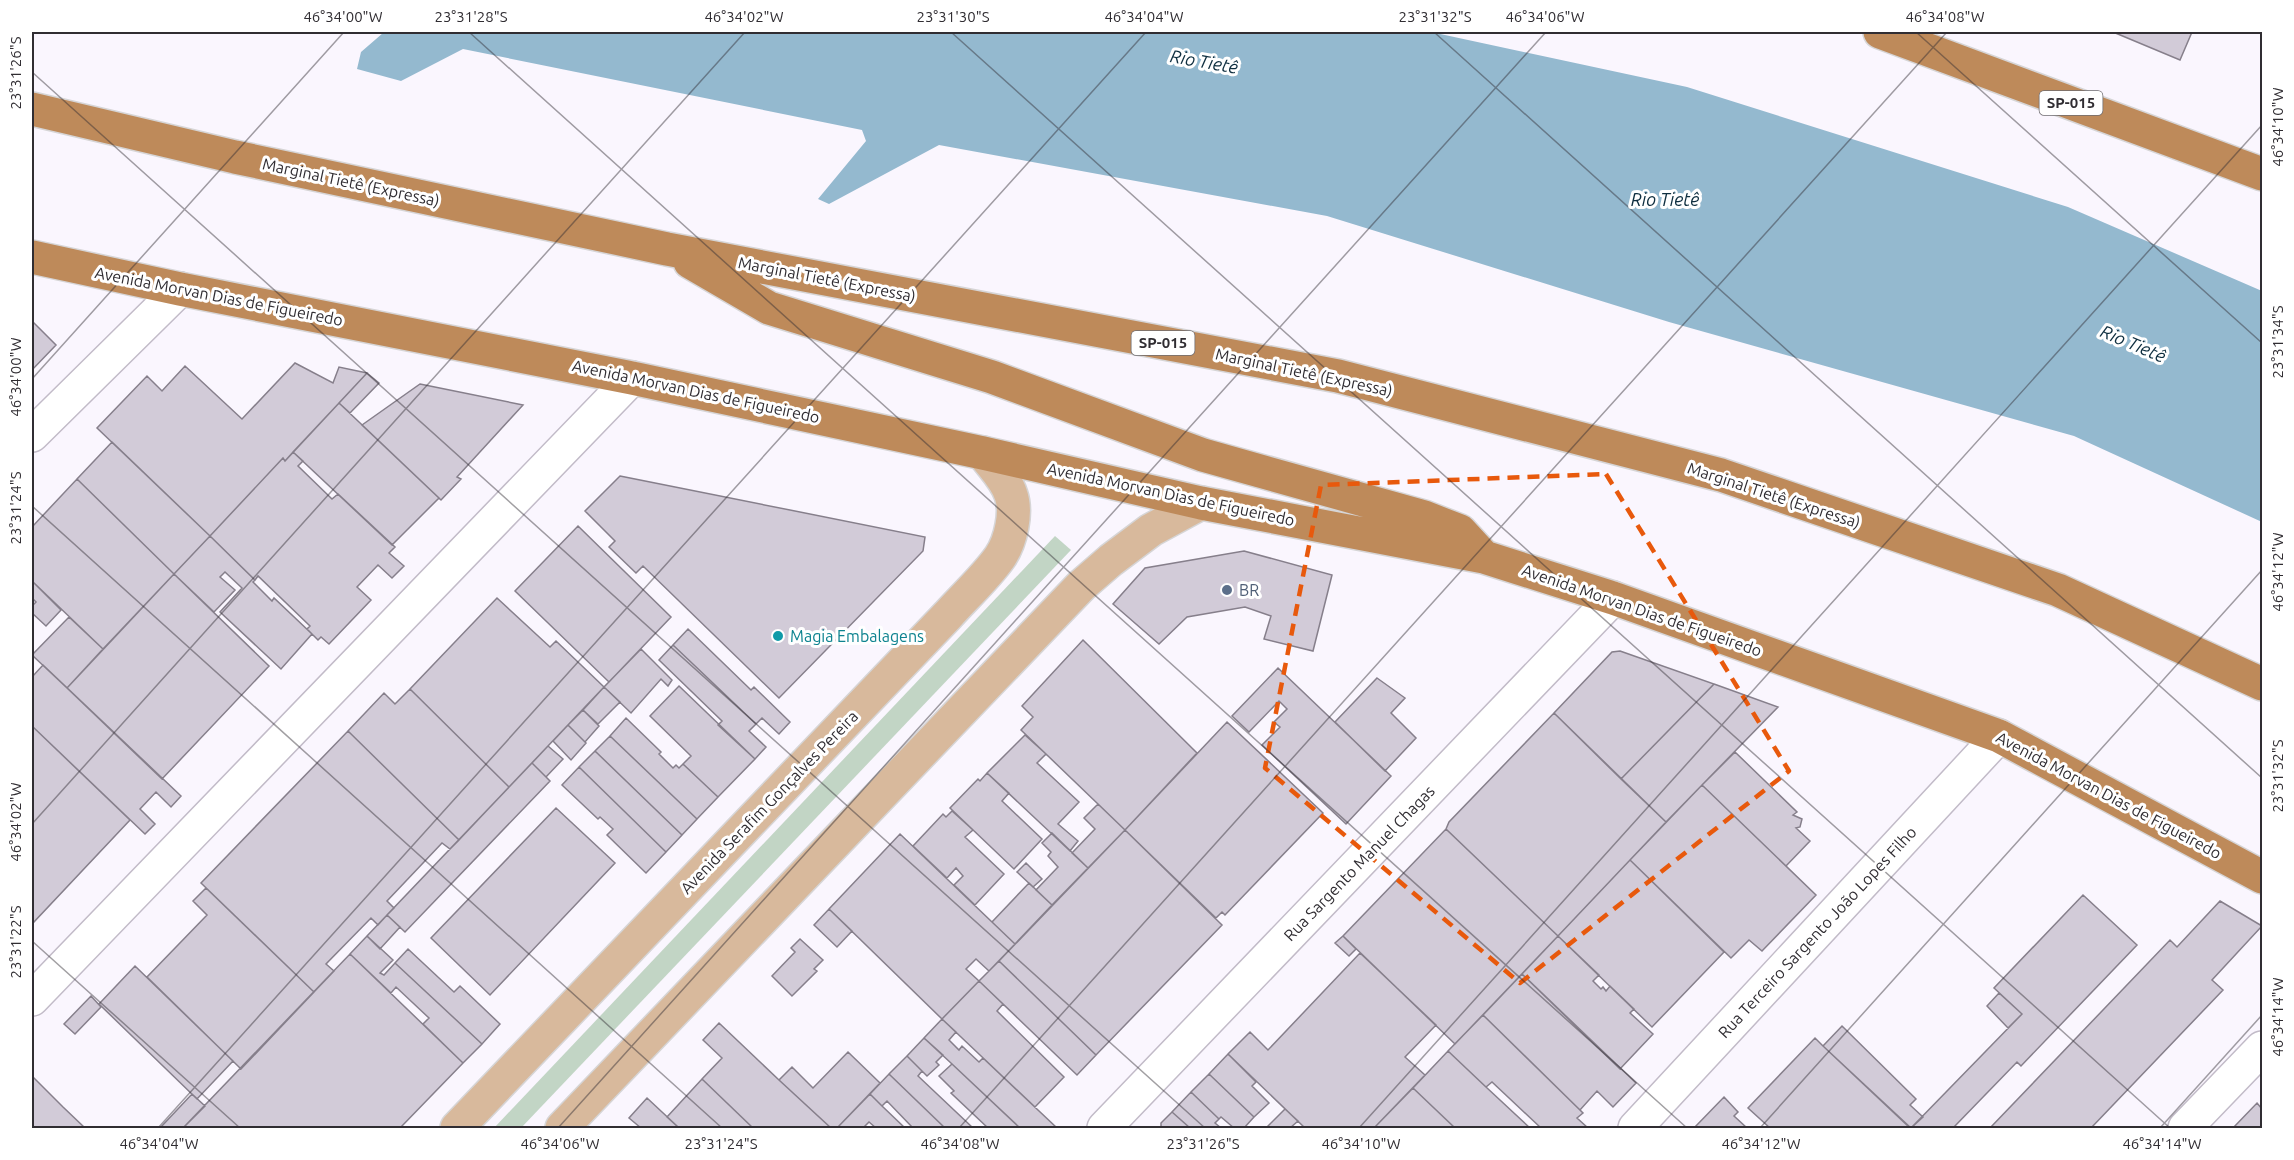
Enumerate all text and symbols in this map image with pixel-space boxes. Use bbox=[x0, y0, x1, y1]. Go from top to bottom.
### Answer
text: 46°34'00"W bbox=[303, 8, 383, 25]
text: 23°31'28"S bbox=[434, 8, 508, 25]
text: 46°34'02"W bbox=[704, 8, 784, 25]
text: 23°31'30"S bbox=[916, 8, 990, 25]
text: 46°34'04"W bbox=[1104, 8, 1184, 25]
text: 23°31'32"S bbox=[1398, 8, 1472, 25]
text: 46°34'06"W bbox=[1505, 8, 1585, 25]
text: 46°34'08"W bbox=[1905, 8, 1985, 25]
text: 23°31'26"S bbox=[7, 36, 24, 110]
water label: Rio Tietê bbox=[1169, 45, 1240, 77]
text: 46°34'10"W bbox=[2269, 87, 2286, 167]
road number: SP-015 bbox=[2040, 91, 2102, 115]
street label: Marginal Tietê (Expressa) bbox=[261, 154, 441, 211]
water label: Rio Tietê bbox=[1631, 189, 1699, 209]
street label: Marginal Tietê (Expressa) bbox=[736, 253, 917, 306]
street label: Avenida Morvan Dias de Figueiredo bbox=[93, 263, 345, 329]
text: 23°31'34"S bbox=[2269, 305, 2286, 379]
water label: Rio Tietê bbox=[2098, 320, 2169, 366]
road number: SP-015 bbox=[1132, 331, 1194, 355]
text: 46°34'00"W bbox=[7, 337, 24, 417]
street label: Marginal Tietê (Expressa) bbox=[1214, 344, 1394, 401]
street label: Avenida Morvan Dias de Figueiredo bbox=[571, 356, 821, 426]
street label: Avenida Morvan Dias de Figueiredo bbox=[1046, 459, 1296, 529]
street label: Marginal Tietê (Expressa) bbox=[1685, 459, 1863, 532]
text: 23°31'24"S bbox=[7, 471, 24, 545]
text: 46°34'12"W bbox=[2269, 532, 2286, 612]
street label: Avenida Morvan Dias de Figueiredo bbox=[1520, 560, 1764, 660]
place label: BR bbox=[1239, 581, 1259, 599]
marker: BR bbox=[1220, 583, 1234, 597]
place label: Magia Embalagens bbox=[790, 627, 924, 645]
marker: Magia Embalagens bbox=[771, 629, 785, 643]
street label: Avenida Serafim Gonçalves Pereira bbox=[677, 707, 861, 897]
street label: Avenida Morvan Dias de Figueiredo bbox=[1993, 728, 2225, 862]
text: 23°31'32"S bbox=[2269, 739, 2286, 813]
text: 46°34'02"W bbox=[7, 782, 24, 862]
street label: Rua Sargento Manuel Chagas bbox=[1280, 782, 1438, 944]
street label: Rua Terceiro Sargento João Lopes Filho bbox=[1714, 823, 1920, 1041]
text: 23°31'22"S bbox=[7, 905, 24, 979]
text: 46°34'14"W bbox=[2269, 977, 2286, 1057]
text: 46°34'04"W bbox=[119, 1135, 199, 1152]
text: 46°34'06"W bbox=[520, 1135, 600, 1152]
text: 23°31'24"S bbox=[684, 1135, 758, 1152]
text: 46°34'08"W bbox=[920, 1135, 1000, 1152]
text: 23°31'26"S bbox=[1166, 1135, 1240, 1152]
text: 46°34'10"W bbox=[1321, 1135, 1401, 1152]
text: 46°34'12"W bbox=[1721, 1135, 1801, 1152]
text: 46°34'14"W bbox=[2122, 1135, 2202, 1152]

